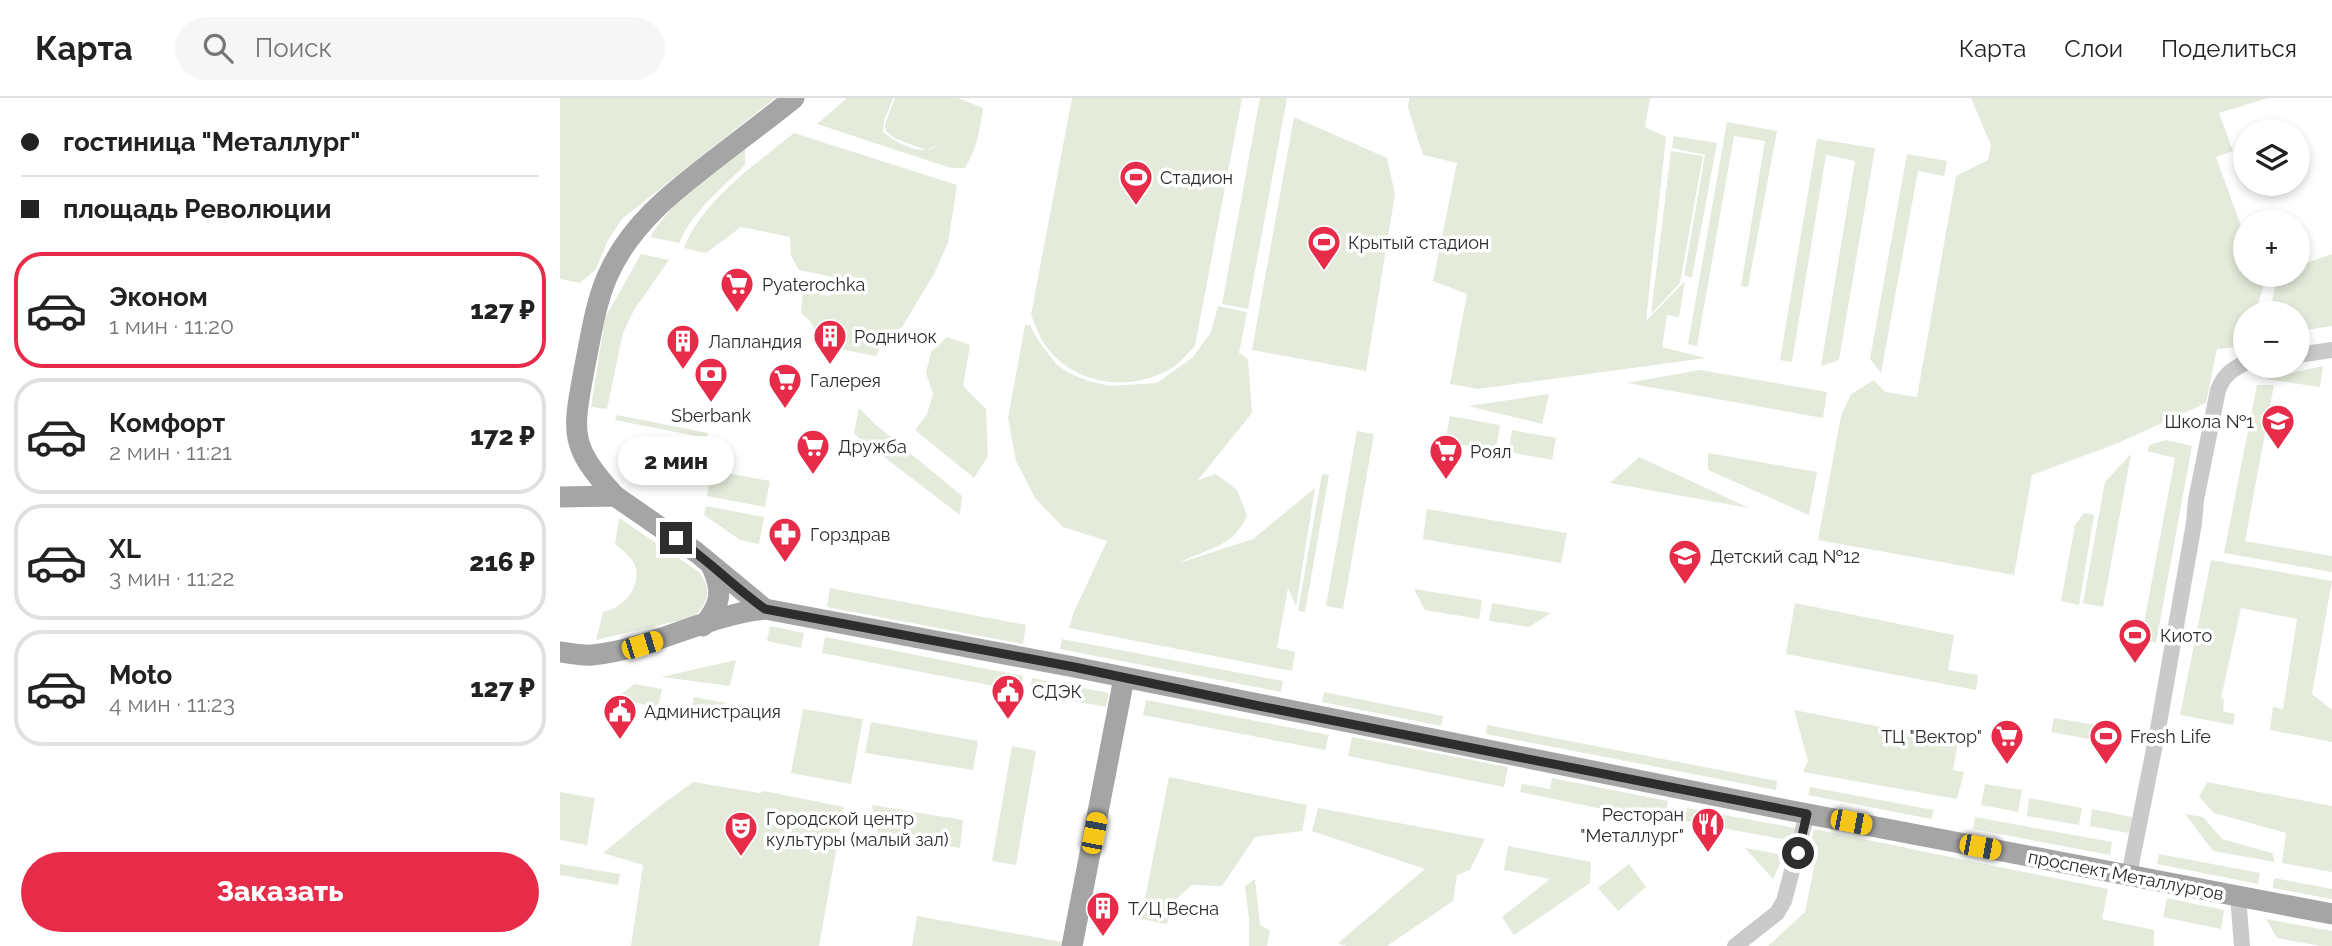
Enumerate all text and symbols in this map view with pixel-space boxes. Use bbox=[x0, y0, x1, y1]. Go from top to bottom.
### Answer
search box bbox=[175, 17, 665, 80]
text: Карта bbox=[35, 29, 133, 68]
icon: search bbox=[199, 29, 237, 67]
text: Поиск bbox=[255, 33, 332, 63]
text: Карта bbox=[1959, 34, 2026, 63]
text: Слои bbox=[2064, 34, 2123, 63]
text: Поделиться bbox=[2161, 34, 2297, 63]
map controls bbox=[2233, 119, 2310, 378]
button: layers bbox=[2233, 119, 2310, 196]
text: гостиница "Металлург" bbox=[63, 127, 360, 157]
sports icon: Стадион bbox=[1117, 158, 1155, 207]
place label: Стадион bbox=[1160, 167, 1233, 188]
text: площадь Революции bbox=[63, 194, 331, 224]
button: + bbox=[2233, 210, 2310, 287]
sports icon: Крытый стадион bbox=[1305, 223, 1343, 272]
place label: Крытый стадион bbox=[1348, 232, 1489, 253]
supermarket icon: Pyaterochka bbox=[718, 265, 756, 314]
place label: Pyaterochka bbox=[762, 274, 865, 295]
icon: car bbox=[25, 279, 88, 342]
text: Эконом bbox=[109, 282, 208, 312]
text: 127 ₽ bbox=[470, 295, 535, 325]
button: − bbox=[2233, 301, 2310, 378]
text: 1 мин · 11:20 bbox=[109, 312, 234, 339]
building icon: Родничок bbox=[811, 317, 849, 366]
building icon: Лапландия bbox=[664, 322, 702, 371]
place label: Родничок bbox=[854, 326, 937, 347]
place label: Лапландия bbox=[708, 331, 802, 352]
bank icon: Sberbank bbox=[692, 355, 730, 404]
supermarket icon: Галерея bbox=[766, 361, 804, 410]
place label: Галерея bbox=[810, 370, 881, 391]
school or university icon: Школа №1 bbox=[2259, 402, 2297, 451]
icon: car bbox=[25, 405, 88, 468]
place label: Sberbank bbox=[671, 405, 751, 426]
text: Комфорт bbox=[109, 408, 225, 438]
place label: Школа №1 bbox=[2164, 411, 2254, 432]
text: 172 ₽ bbox=[470, 421, 535, 451]
supermarket icon: Дружба bbox=[794, 427, 832, 476]
supermarket icon: Роял bbox=[1427, 432, 1465, 481]
callout: 2 мин bbox=[618, 436, 734, 486]
place label: Дружба bbox=[838, 436, 907, 457]
text: 2 мин · 11:21 bbox=[109, 438, 232, 465]
place label: Роял bbox=[1470, 441, 1511, 462]
text: 2 мин bbox=[644, 447, 708, 474]
pharmacy icon: Горздрав bbox=[766, 515, 804, 564]
route end bbox=[660, 522, 692, 554]
place label: Горздрав bbox=[810, 524, 890, 545]
icon: car bbox=[25, 531, 88, 594]
text: XL bbox=[109, 534, 141, 564]
school or university icon: Детский сад №12 bbox=[1666, 537, 1704, 586]
place label: Детский сад №12 bbox=[1710, 546, 1860, 567]
text: 216 ₽ bbox=[469, 547, 535, 577]
text: 3 мин · 11:22 bbox=[109, 564, 234, 591]
sports icon: Киото bbox=[2116, 616, 2154, 665]
place label: Киото bbox=[2160, 625, 2212, 646]
car bbox=[619, 629, 666, 661]
icon: car bbox=[25, 657, 88, 720]
text: Moto bbox=[109, 660, 172, 690]
public building icon: СДЭК bbox=[989, 672, 1027, 721]
text: 127 ₽ bbox=[470, 673, 535, 703]
place label: СДЭК bbox=[1032, 681, 1082, 702]
text: 4 мин · 11:23 bbox=[109, 690, 235, 717]
public building icon: Администрация bbox=[601, 692, 639, 741]
place label: Администрация bbox=[644, 701, 781, 722]
supermarket icon: ТЦ "Вектор" bbox=[1988, 717, 2026, 766]
sports icon: Fresh Life bbox=[2087, 717, 2125, 766]
place label: ТЦ "Вектор" bbox=[1881, 726, 1982, 747]
place label: Fresh Life bbox=[2130, 726, 2211, 747]
place label: Ресторан "Металлург" bbox=[1580, 804, 1684, 846]
restaurant icon: Ресторан "Металлург" bbox=[1689, 805, 1727, 854]
place label: Городской центр культуры (малый зал) bbox=[766, 808, 949, 850]
car bbox=[1829, 808, 1874, 836]
theatre icon: Городской центр культуры (малый зал) bbox=[722, 809, 760, 858]
car bbox=[1080, 810, 1109, 856]
car bbox=[1958, 833, 2003, 861]
route start bbox=[1782, 837, 1814, 869]
street label: проспект Металлургов bbox=[2026, 846, 2226, 904]
button: Заказать bbox=[21, 852, 539, 932]
building icon: Т/Ц Весна bbox=[1084, 889, 1122, 938]
place label: Т/Ц Весна bbox=[1128, 898, 1219, 919]

